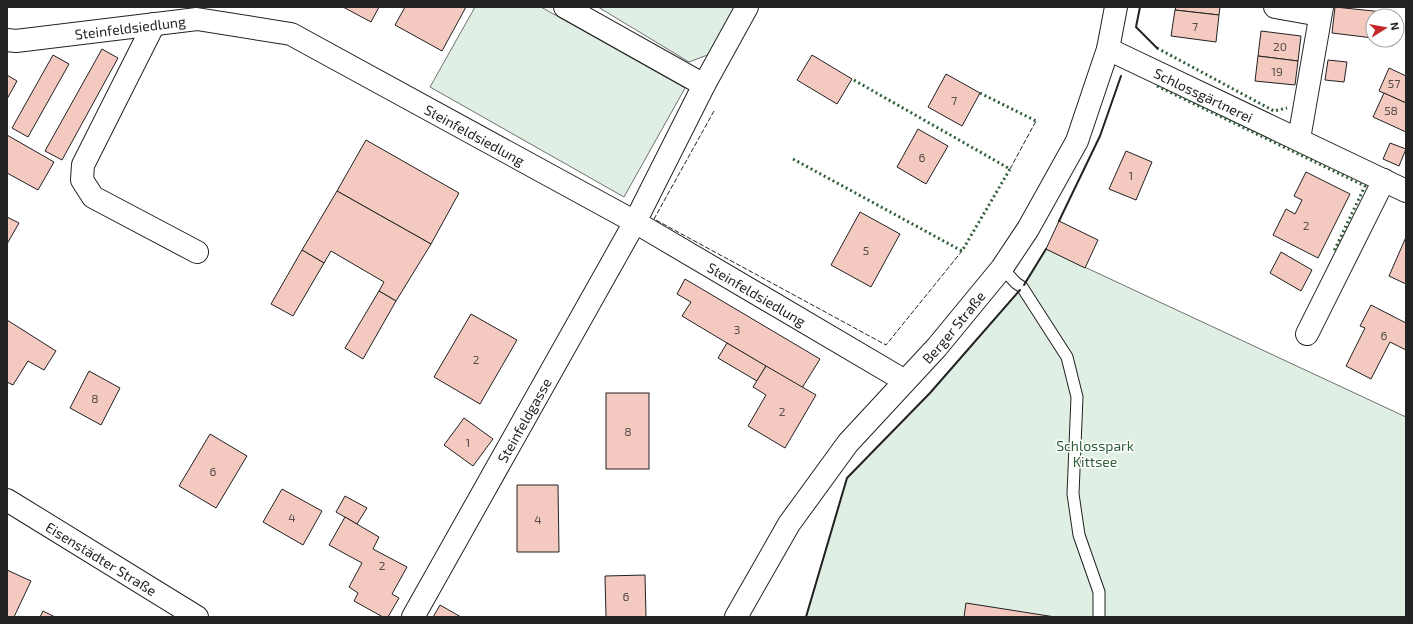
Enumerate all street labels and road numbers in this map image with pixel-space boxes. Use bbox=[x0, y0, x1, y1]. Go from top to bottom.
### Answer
street label: Steinfeldsiedlung bbox=[74, 12, 187, 42]
street label: Schlossgärtnerei bbox=[1151, 64, 1256, 125]
street label: Steinfeldsiedlung bbox=[422, 100, 528, 169]
street label: Steinfeldsiedlung bbox=[704, 258, 809, 329]
street label: Berger Straße bbox=[918, 287, 988, 366]
street label: Steinfeldgasse bbox=[493, 375, 554, 465]
street label: Eisenstädter Straße bbox=[43, 518, 160, 599]

